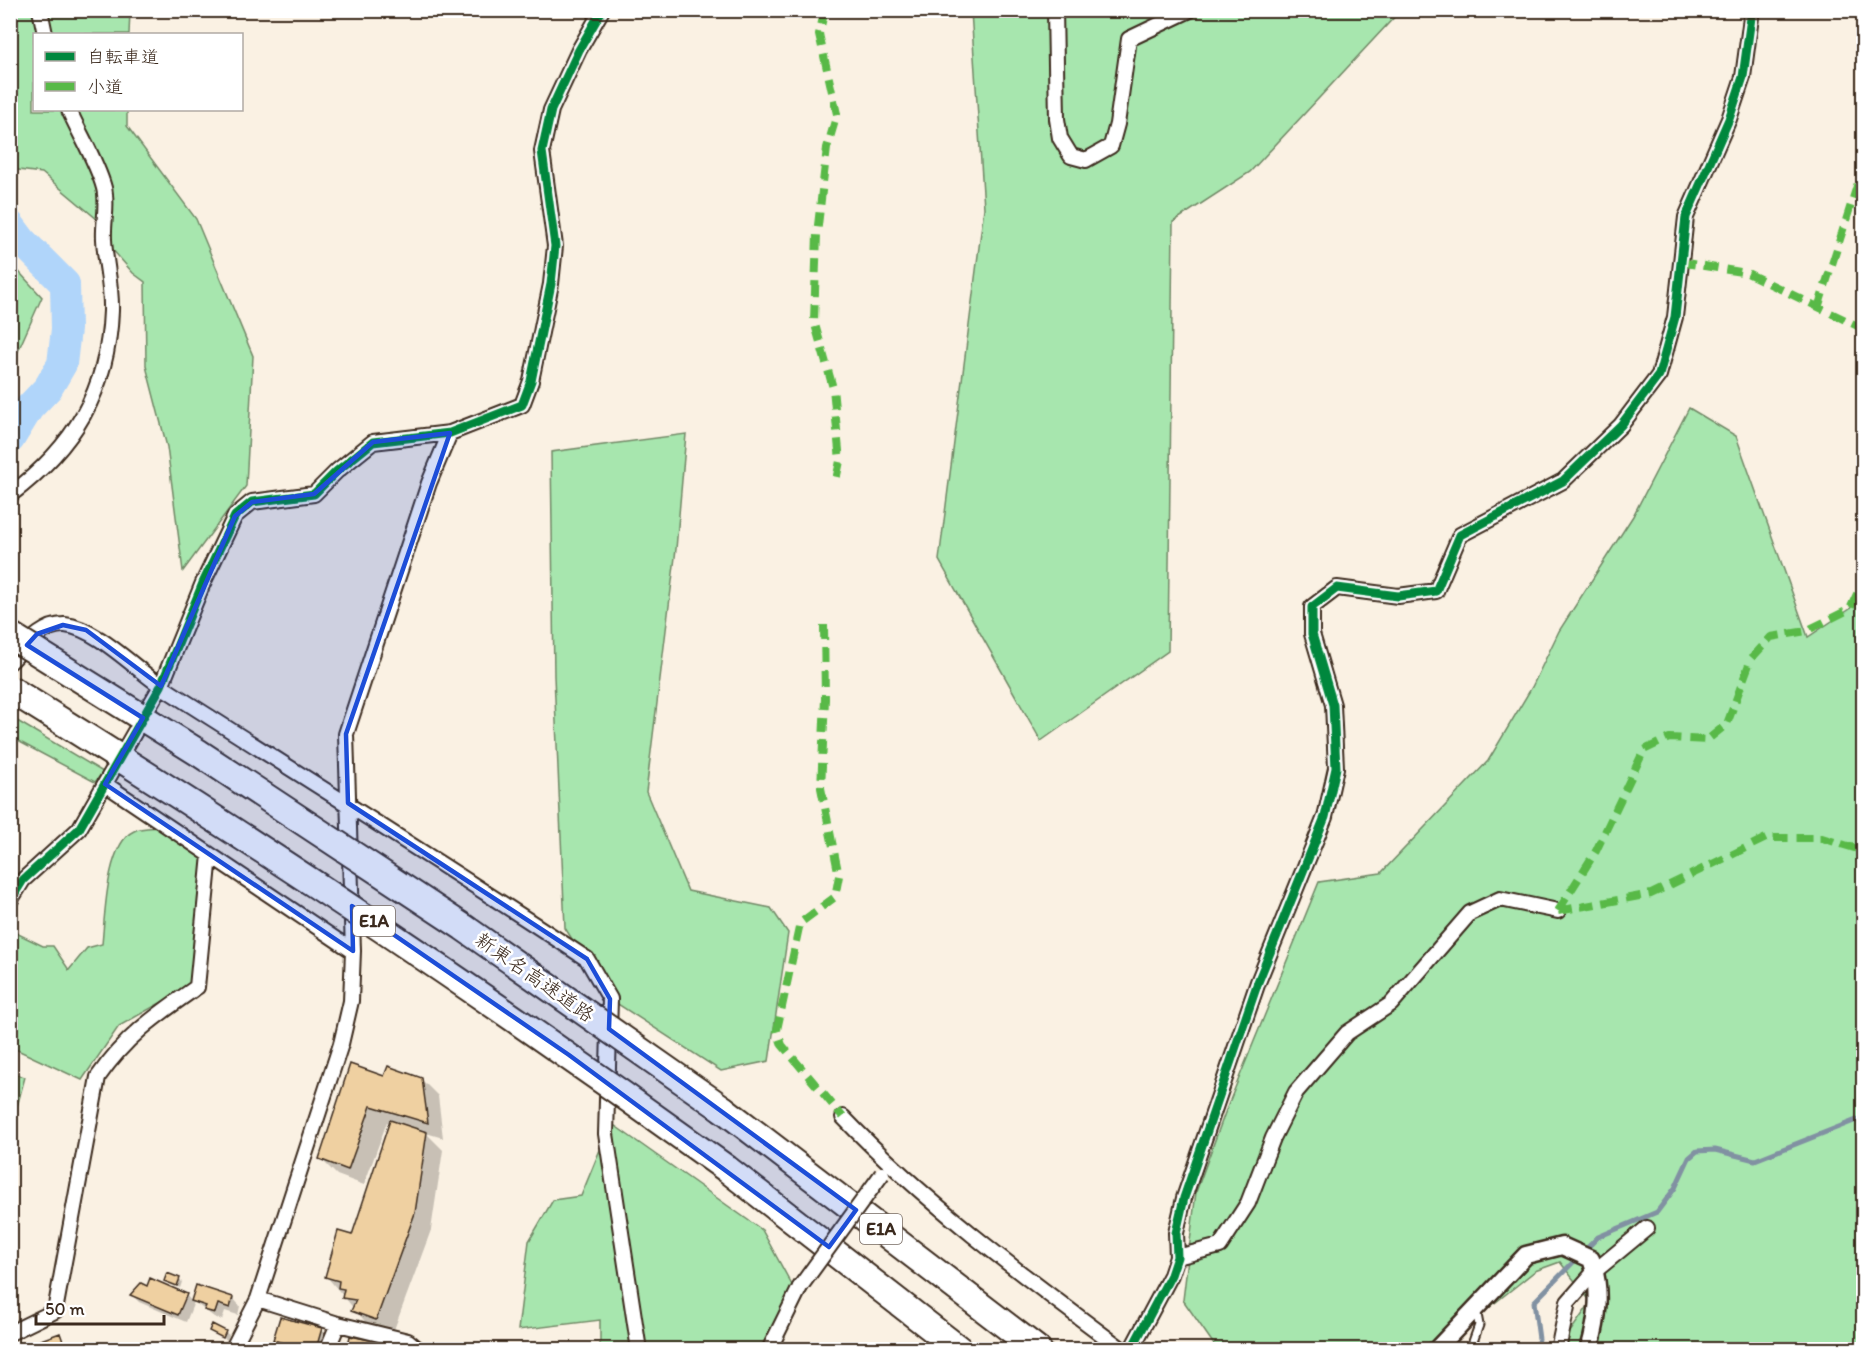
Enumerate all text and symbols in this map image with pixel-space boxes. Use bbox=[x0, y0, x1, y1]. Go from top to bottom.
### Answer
legend bbox=[33, 33, 243, 111]
text: 自転車道 bbox=[87, 46, 159, 68]
text: 小道 bbox=[87, 76, 123, 98]
road number: E1A bbox=[353, 906, 395, 936]
street label: 新東名高速道路 bbox=[471, 927, 599, 1027]
road number: E1A bbox=[860, 1214, 902, 1244]
scale bar bbox=[36, 1288, 164, 1326]
text: 50 m bbox=[45, 1298, 85, 1320]

